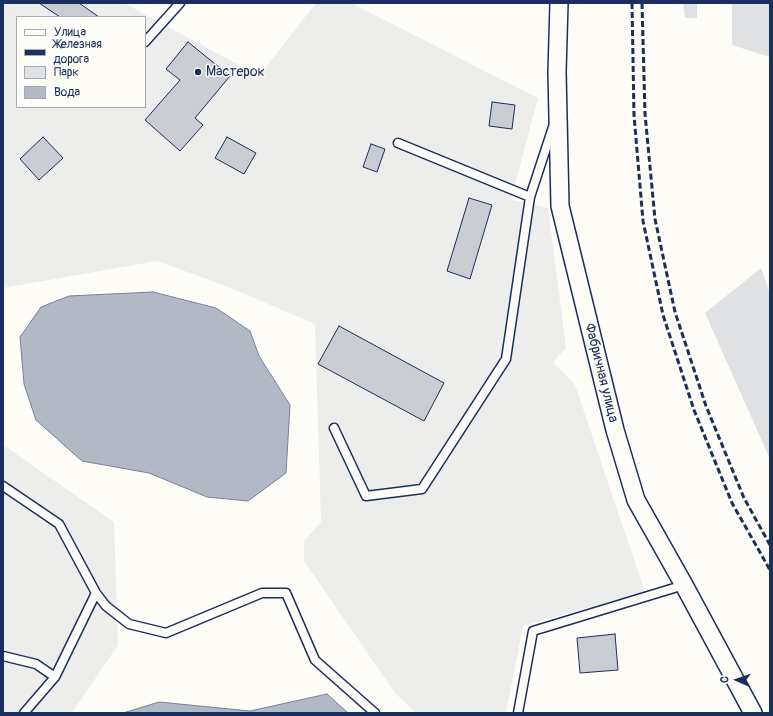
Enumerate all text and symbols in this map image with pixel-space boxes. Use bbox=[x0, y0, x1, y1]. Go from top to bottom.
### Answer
legend bbox=[16, 16, 146, 108]
text: Улица bbox=[54, 25, 86, 40]
text: Железная дорога bbox=[54, 37, 102, 67]
place label: Мастерок bbox=[206, 64, 265, 80]
text: Парк bbox=[54, 65, 79, 80]
marker: Мастерок bbox=[193, 67, 203, 77]
text: Вода bbox=[54, 85, 80, 100]
street label: Фабричная улица bbox=[581, 322, 621, 424]
north arrow bbox=[717, 660, 757, 700]
text: С bbox=[718, 676, 731, 683]

